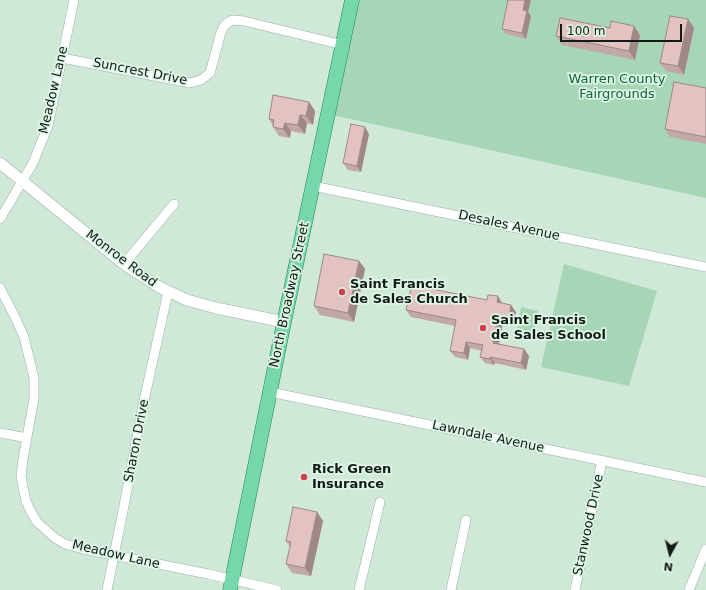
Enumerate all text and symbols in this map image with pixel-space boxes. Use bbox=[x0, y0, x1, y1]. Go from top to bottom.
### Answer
scale bar bbox=[562, 16, 684, 42]
text: 100 m bbox=[567, 24, 605, 38]
street label: Meadow Lane bbox=[36, 45, 72, 135]
street label: Suncrest Drive bbox=[92, 55, 188, 89]
park label: Warren County Fairgrounds bbox=[569, 72, 665, 103]
street label: Desales Avenue bbox=[457, 208, 561, 244]
street label: North Broadway Street bbox=[267, 221, 313, 369]
street label: Monroe Road bbox=[82, 227, 160, 291]
place label: Saint Francis de Sales Church bbox=[350, 277, 468, 308]
marker: Saint Francis de Sales Church bbox=[337, 287, 347, 297]
place label: Saint Francis de Sales School bbox=[491, 313, 606, 344]
marker: Saint Francis de Sales School bbox=[478, 323, 488, 333]
street label: Sharon Drive bbox=[121, 398, 153, 484]
street label: Lawndale Avenue bbox=[430, 417, 546, 457]
place label: Rick Green Insurance bbox=[312, 462, 391, 493]
marker: Rick Green Insurance bbox=[299, 472, 309, 482]
street label: Stanwood Drive bbox=[571, 473, 607, 577]
north arrow bbox=[650, 534, 690, 574]
street label: Meadow Lane bbox=[71, 537, 161, 573]
text: N bbox=[663, 559, 674, 573]

